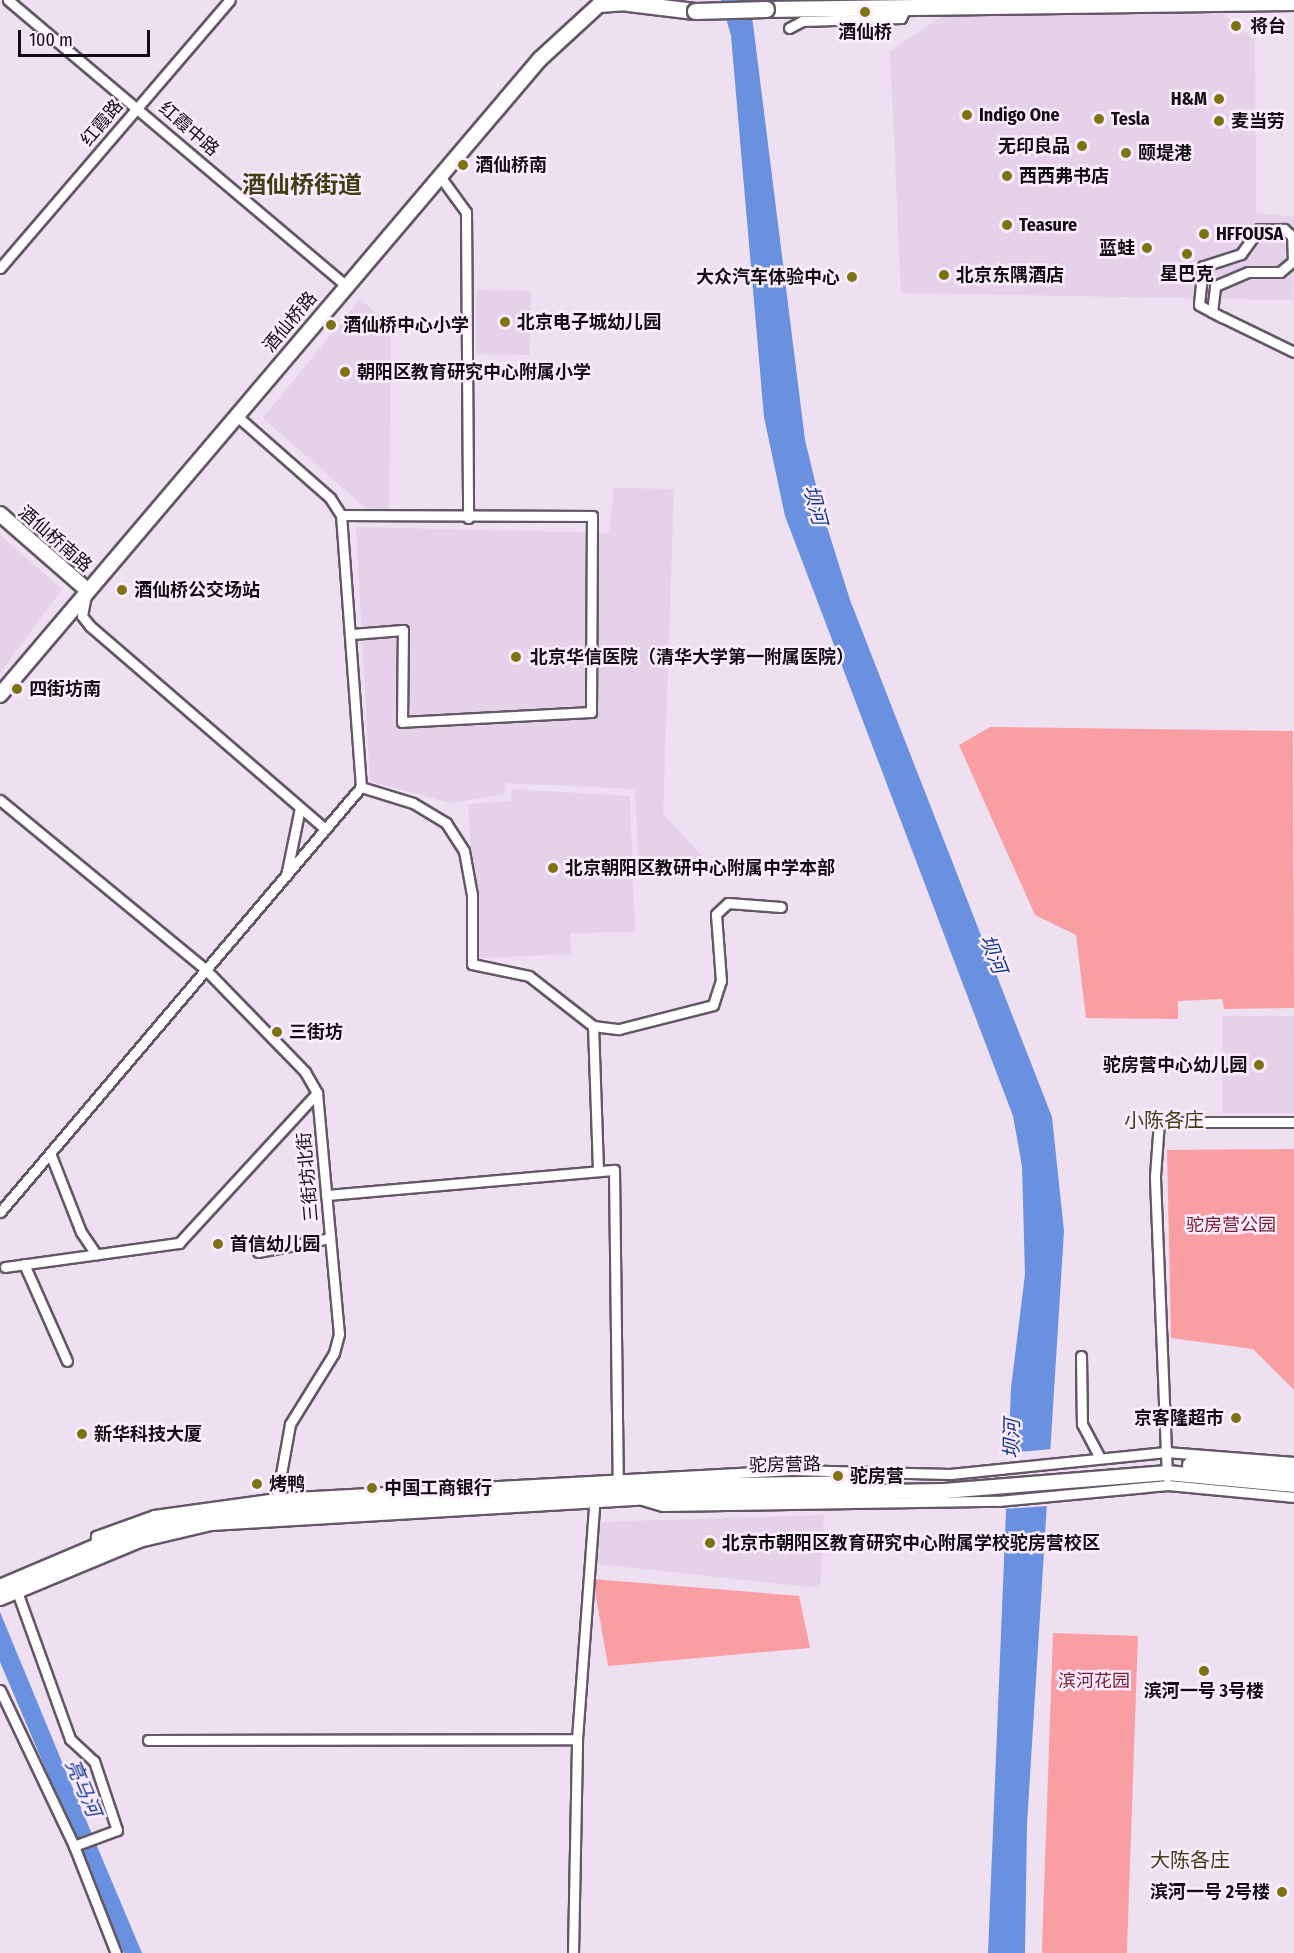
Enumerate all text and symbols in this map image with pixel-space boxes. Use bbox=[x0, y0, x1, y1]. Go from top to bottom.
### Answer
marker: 酒仙桥 bbox=[858, 5, 872, 19]
place label: 将台 bbox=[1250, 15, 1286, 37]
marker: 将台 bbox=[1227, 17, 1245, 35]
scale bar bbox=[21, 18, 153, 56]
place label: 酒仙桥 bbox=[838, 21, 892, 43]
text: 100 m bbox=[29, 29, 73, 51]
place label: H&M bbox=[1171, 88, 1207, 110]
marker: H&M bbox=[1212, 92, 1226, 106]
street label: 红霞路 bbox=[76, 95, 128, 151]
street label: 红霞中路 bbox=[155, 97, 223, 161]
place label: Indigo One bbox=[979, 104, 1060, 126]
marker: Indigo One bbox=[960, 108, 974, 122]
place label: Tesla bbox=[1111, 108, 1150, 130]
place label: 麦当劳 bbox=[1231, 110, 1285, 132]
marker: Tesla bbox=[1092, 112, 1106, 126]
marker: 麦当劳 bbox=[1212, 114, 1226, 128]
place label: 无印良品 bbox=[998, 135, 1070, 157]
marker: 无印良品 bbox=[1075, 139, 1089, 153]
place label: 颐堤港 bbox=[1138, 142, 1192, 164]
marker: 颐堤港 bbox=[1119, 146, 1133, 160]
place label: 酒仙桥南 bbox=[475, 154, 547, 176]
marker: 酒仙桥南 bbox=[456, 158, 470, 172]
place label: 西西弗书店 bbox=[1019, 165, 1109, 187]
marker: 西西弗书店 bbox=[1000, 169, 1014, 183]
district label: 酒仙桥街道 bbox=[242, 172, 362, 200]
place label: Teasure bbox=[1019, 214, 1077, 236]
marker: Teasure bbox=[1000, 218, 1014, 232]
place label: HFFOUSA bbox=[1216, 223, 1283, 245]
marker: HFFOUSA bbox=[1197, 227, 1211, 241]
place label: 蓝蛙 bbox=[1099, 237, 1135, 259]
marker: 蓝蛙 bbox=[1140, 241, 1154, 255]
marker: 星巴克 bbox=[1180, 247, 1194, 261]
place label: 星巴克 bbox=[1160, 263, 1214, 285]
place label: 北京东隅酒店 bbox=[956, 264, 1064, 286]
place label: 大众汽车体验中心 bbox=[696, 266, 840, 288]
marker: 北京东隅酒店 bbox=[937, 268, 951, 282]
marker: 大众汽车体验中心 bbox=[845, 270, 859, 284]
street label: 酒仙桥路 bbox=[259, 287, 321, 357]
place label: 北京电子城幼儿园 bbox=[517, 311, 661, 333]
place label: 酒仙桥中心小学 bbox=[343, 314, 469, 336]
marker: 北京电子城幼儿园 bbox=[498, 315, 512, 329]
marker: 酒仙桥中心小学 bbox=[324, 318, 338, 332]
place label: 朝阳区教育研究中心附属小学 bbox=[357, 361, 591, 383]
marker: 朝阳区教育研究中心附属小学 bbox=[338, 365, 352, 379]
water label: 坝河 bbox=[798, 483, 832, 527]
street label: 酒仙桥南路 bbox=[14, 501, 96, 577]
place label: 酒仙桥公交场站 bbox=[134, 579, 260, 601]
marker: 酒仙桥公交场站 bbox=[115, 583, 129, 597]
place label: 北京华信医院（清华大学第一附属医院） bbox=[530, 646, 854, 668]
marker: 北京华信医院（清华大学第一附属医院） bbox=[507, 648, 525, 666]
place label: 四街坊南 bbox=[29, 678, 101, 700]
marker: 四街坊南 bbox=[10, 682, 24, 696]
place label: 北京朝阳区教研中心附属中学本部 bbox=[565, 857, 835, 879]
marker: 北京朝阳区教研中心附属中学本部 bbox=[546, 861, 560, 875]
water label: 坝河 bbox=[974, 931, 1012, 977]
place label: 三街坊 bbox=[289, 1021, 343, 1043]
marker: 三街坊 bbox=[270, 1025, 284, 1039]
place label: 驼房营中心幼儿园 bbox=[1103, 1054, 1247, 1076]
marker: 驼房营中心幼儿园 bbox=[1252, 1058, 1266, 1072]
district label: 小陈各庄 bbox=[1124, 1108, 1204, 1132]
street label: 三街坊北街 bbox=[293, 1131, 323, 1223]
park label: 驼房营公园 bbox=[1186, 1214, 1276, 1236]
place label: 首信幼儿园 bbox=[230, 1233, 320, 1255]
marker: 首信幼儿园 bbox=[211, 1237, 225, 1251]
place label: 京客隆超市 bbox=[1134, 1407, 1224, 1429]
marker: 京客隆超市 bbox=[1229, 1411, 1243, 1425]
water label: 坝河 bbox=[1000, 1419, 1024, 1459]
place label: 新华科技大厦 bbox=[94, 1423, 202, 1445]
marker: 新华科技大厦 bbox=[75, 1427, 89, 1441]
street label: 驼房营路 bbox=[749, 1454, 821, 1476]
place label: 驼房营 bbox=[850, 1465, 904, 1487]
marker: 驼房营 bbox=[831, 1469, 845, 1483]
place label: 烤鸭 bbox=[269, 1473, 305, 1495]
marker: 烤鸭 bbox=[250, 1477, 264, 1491]
place label: 中国工商银行 bbox=[384, 1477, 492, 1499]
marker: 中国工商银行 bbox=[365, 1481, 379, 1495]
place label: 北京市朝阳区教育研究中心附属学校驼房营校区 bbox=[722, 1532, 1100, 1554]
marker: 北京市朝阳区教育研究中心附属学校驼房营校区 bbox=[703, 1536, 717, 1550]
marker: 滨河一号 3号楼 bbox=[1197, 1664, 1211, 1678]
park label: 滨河花园 bbox=[1058, 1670, 1130, 1692]
place label: 滨河一号 3号楼 bbox=[1144, 1680, 1264, 1702]
water label: 亮马河 bbox=[60, 1756, 106, 1820]
district label: 大陈各庄 bbox=[1150, 1848, 1230, 1872]
place label: 滨河一号 2号楼 bbox=[1150, 1881, 1270, 1903]
marker: 滨河一号 2号楼 bbox=[1275, 1885, 1289, 1899]

